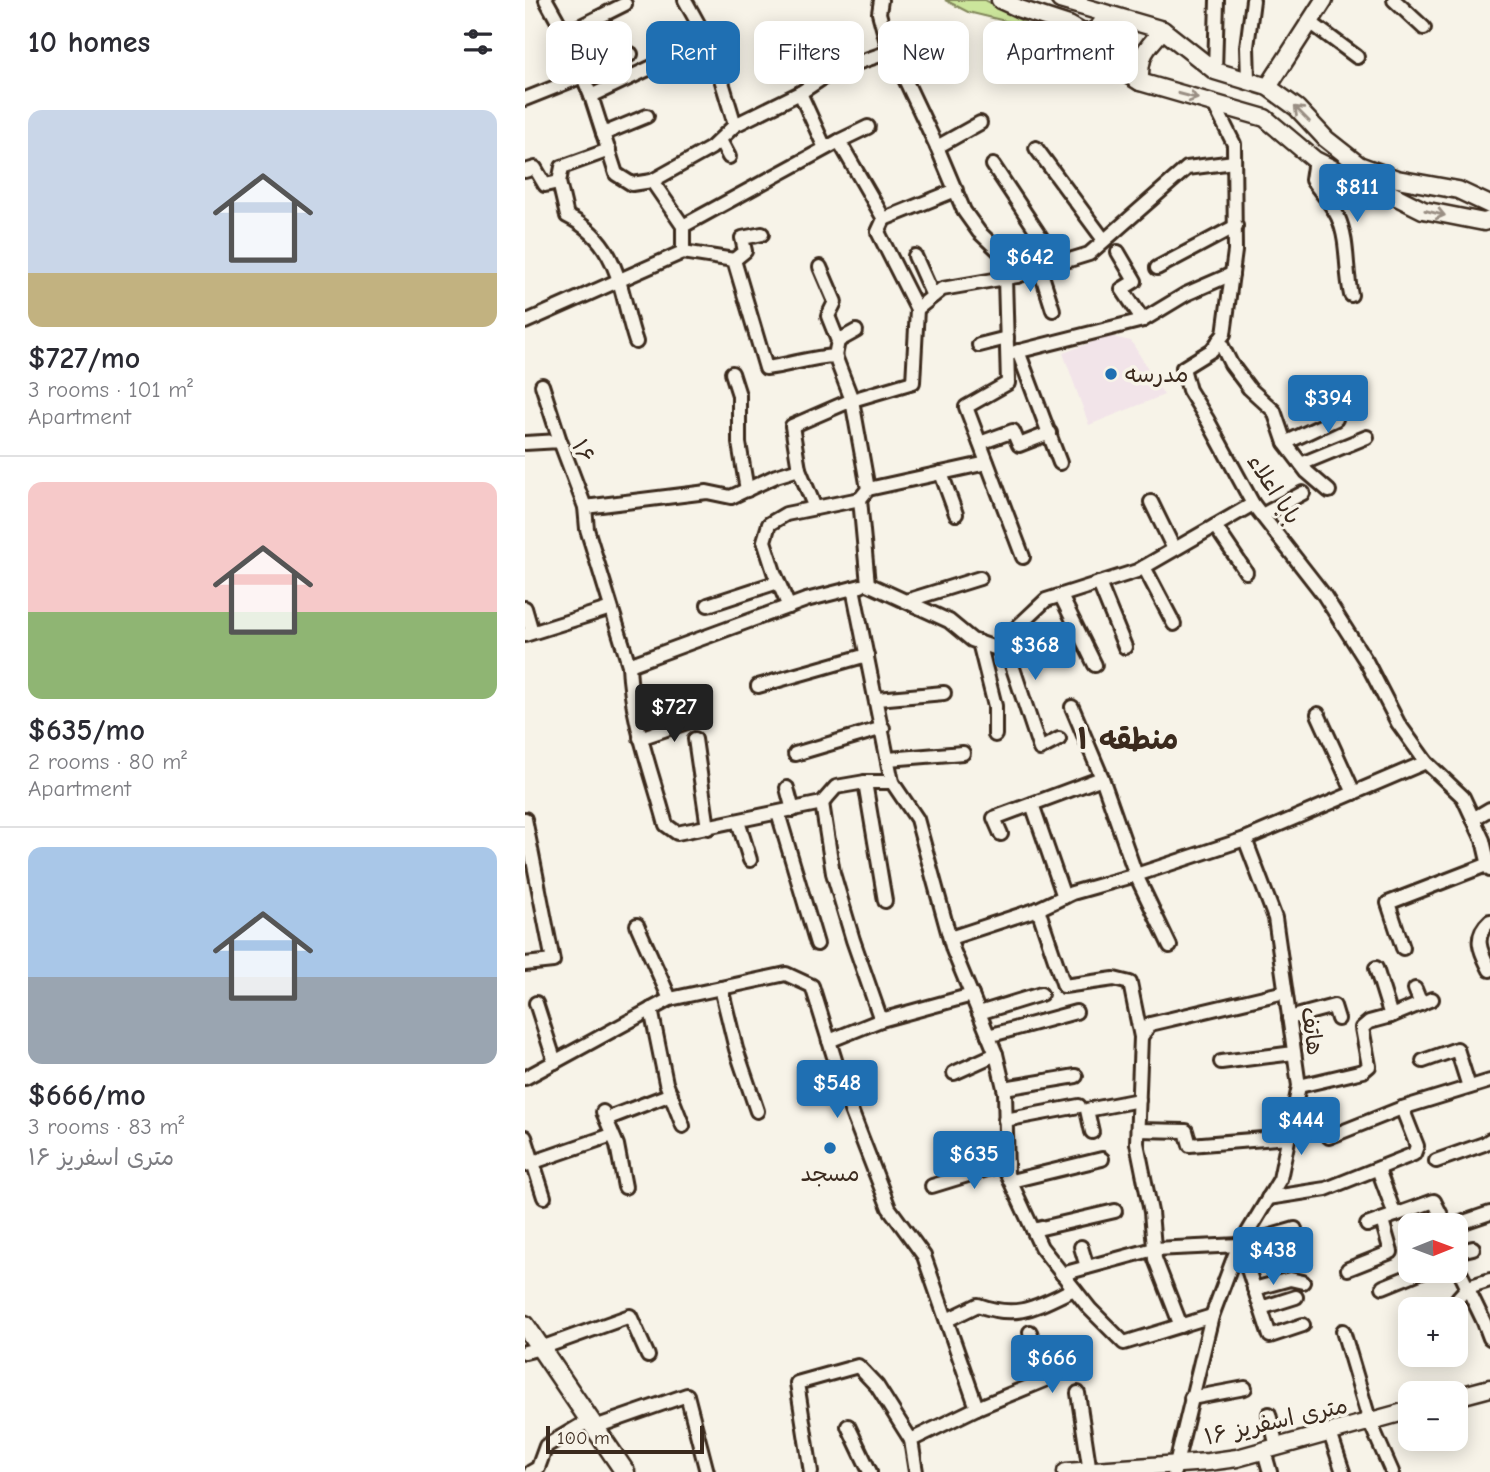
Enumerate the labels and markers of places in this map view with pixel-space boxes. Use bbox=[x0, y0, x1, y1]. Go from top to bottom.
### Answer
pin: $811 bbox=[1316, 164, 1398, 224]
pin: $642 bbox=[989, 234, 1071, 294]
place label: مدرسه bbox=[1125, 361, 1189, 388]
marker: مدرسه bbox=[1103, 366, 1119, 382]
pin: $394 bbox=[1287, 376, 1369, 435]
pin: $368 bbox=[994, 622, 1076, 682]
pin: $727 bbox=[633, 684, 715, 744]
pin: $548 bbox=[796, 1060, 878, 1120]
pin: $444 bbox=[1260, 1098, 1342, 1157]
pin: $635 bbox=[933, 1132, 1015, 1191]
marker: مسجد bbox=[822, 1140, 838, 1156]
place label: مسجد bbox=[800, 1160, 860, 1187]
pin: $438 bbox=[1232, 1228, 1314, 1287]
pin: $666 bbox=[1011, 1336, 1093, 1395]

